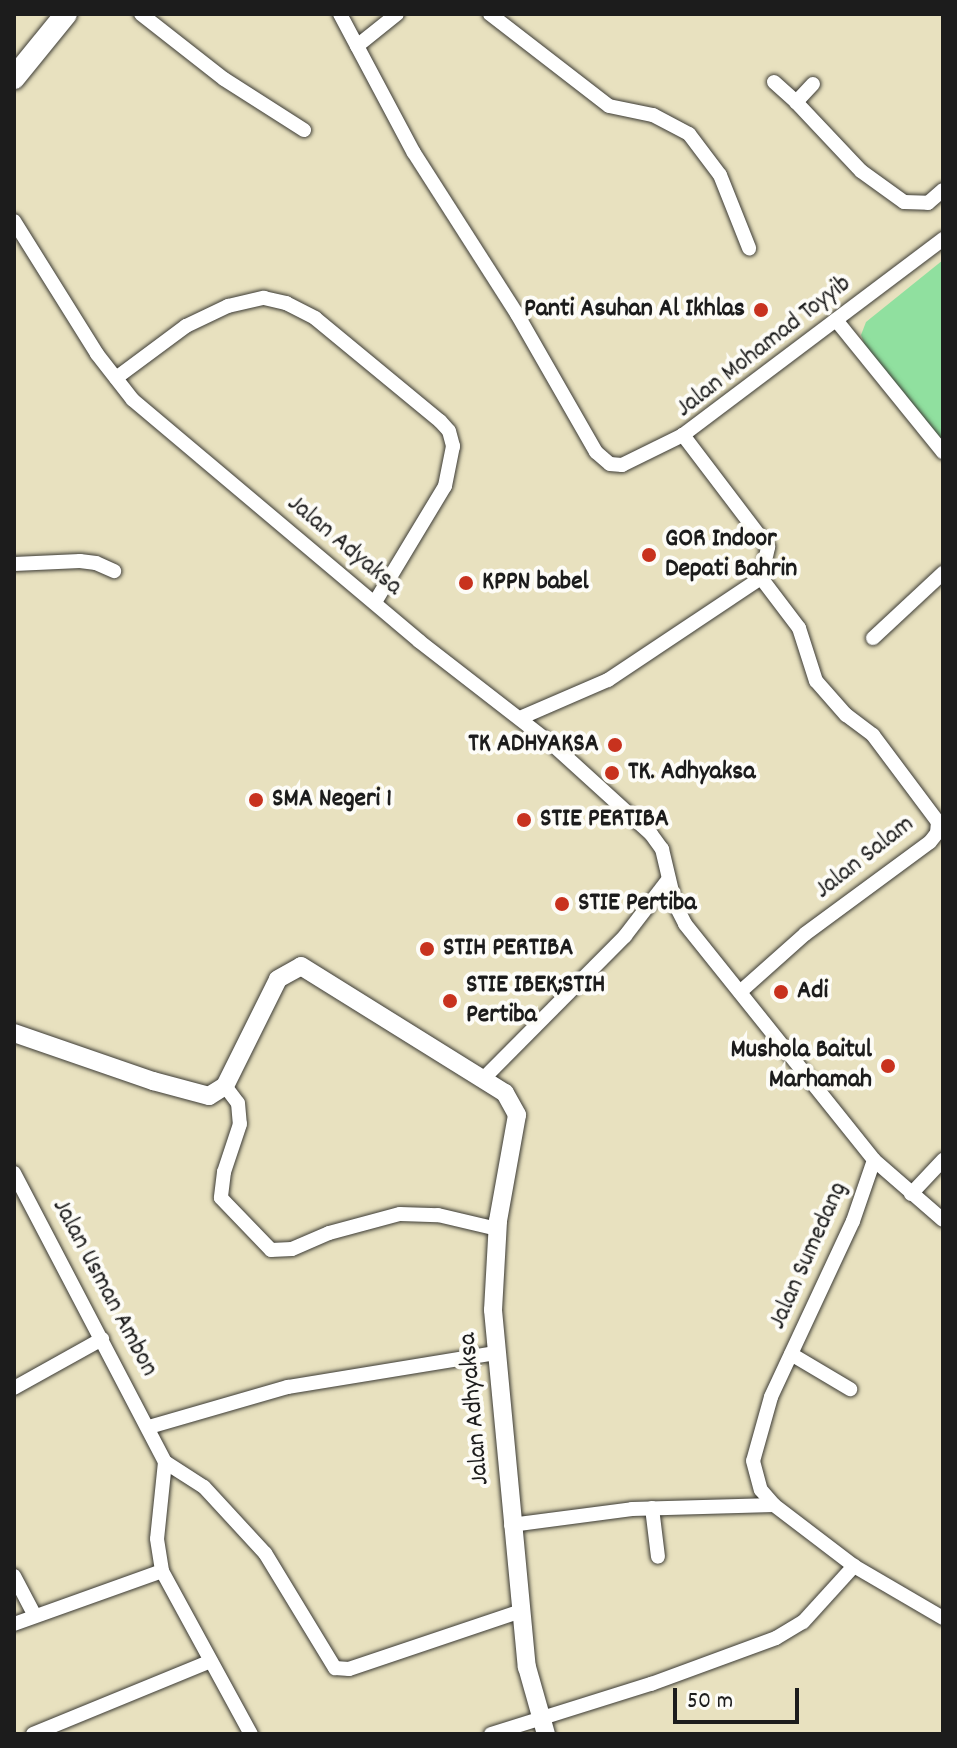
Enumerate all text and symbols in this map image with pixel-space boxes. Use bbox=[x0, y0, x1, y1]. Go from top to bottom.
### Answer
street label: Jalan Mohamad Toyyib bbox=[670, 269, 858, 425]
place label: Panti Asuhan Al Ikhlas bbox=[524, 294, 745, 326]
marker: Panti Asuhan Al Ikhlas bbox=[752, 301, 770, 319]
street label: Jalan Adyaksa bbox=[280, 489, 408, 603]
place label: GOR Indoor Depati Bahrin bbox=[665, 524, 797, 586]
marker: GOR Indoor Depati Bahrin bbox=[640, 546, 658, 564]
place label: KPPN babel bbox=[482, 567, 589, 599]
marker: KPPN babel bbox=[457, 574, 475, 592]
place label: TK ADHYAKSA bbox=[468, 729, 599, 761]
marker: TK ADHYAKSA bbox=[606, 736, 624, 754]
place label: TK. Adhyaksa bbox=[628, 757, 756, 789]
marker: TK. Adhyaksa bbox=[603, 764, 621, 782]
place label: SMA Negeri 1 bbox=[272, 784, 392, 816]
marker: SMA Negeri 1 bbox=[247, 791, 265, 809]
place label: STIE PERTIBA bbox=[540, 804, 669, 836]
street label: Jalan Salam bbox=[809, 809, 921, 907]
marker: STIE PERTIBA bbox=[515, 811, 533, 829]
place label: STIE Pertiba bbox=[578, 888, 696, 920]
marker: STIE Pertiba bbox=[553, 895, 571, 913]
place label: STIH PERTIBA bbox=[443, 933, 573, 965]
marker: STIH PERTIBA bbox=[418, 940, 436, 958]
place label: STIE IBEK;STIH Pertiba bbox=[466, 970, 605, 1032]
place label: Adi bbox=[797, 976, 828, 1008]
marker: Adi bbox=[772, 983, 790, 1001]
marker: STIE IBEK;STIH Pertiba bbox=[441, 992, 459, 1010]
place label: Mushola Baitul Marhamah bbox=[731, 1035, 872, 1096]
marker: Mushola Baitul Marhamah bbox=[879, 1057, 897, 1075]
street label: Jalan Sumedang bbox=[763, 1178, 855, 1334]
street label: Jalan Usman Ambon bbox=[44, 1194, 164, 1382]
street label: Jalan Adhyaksa bbox=[453, 1332, 497, 1486]
scale bar bbox=[677, 1672, 803, 1722]
text: 50 m bbox=[687, 1685, 733, 1719]

